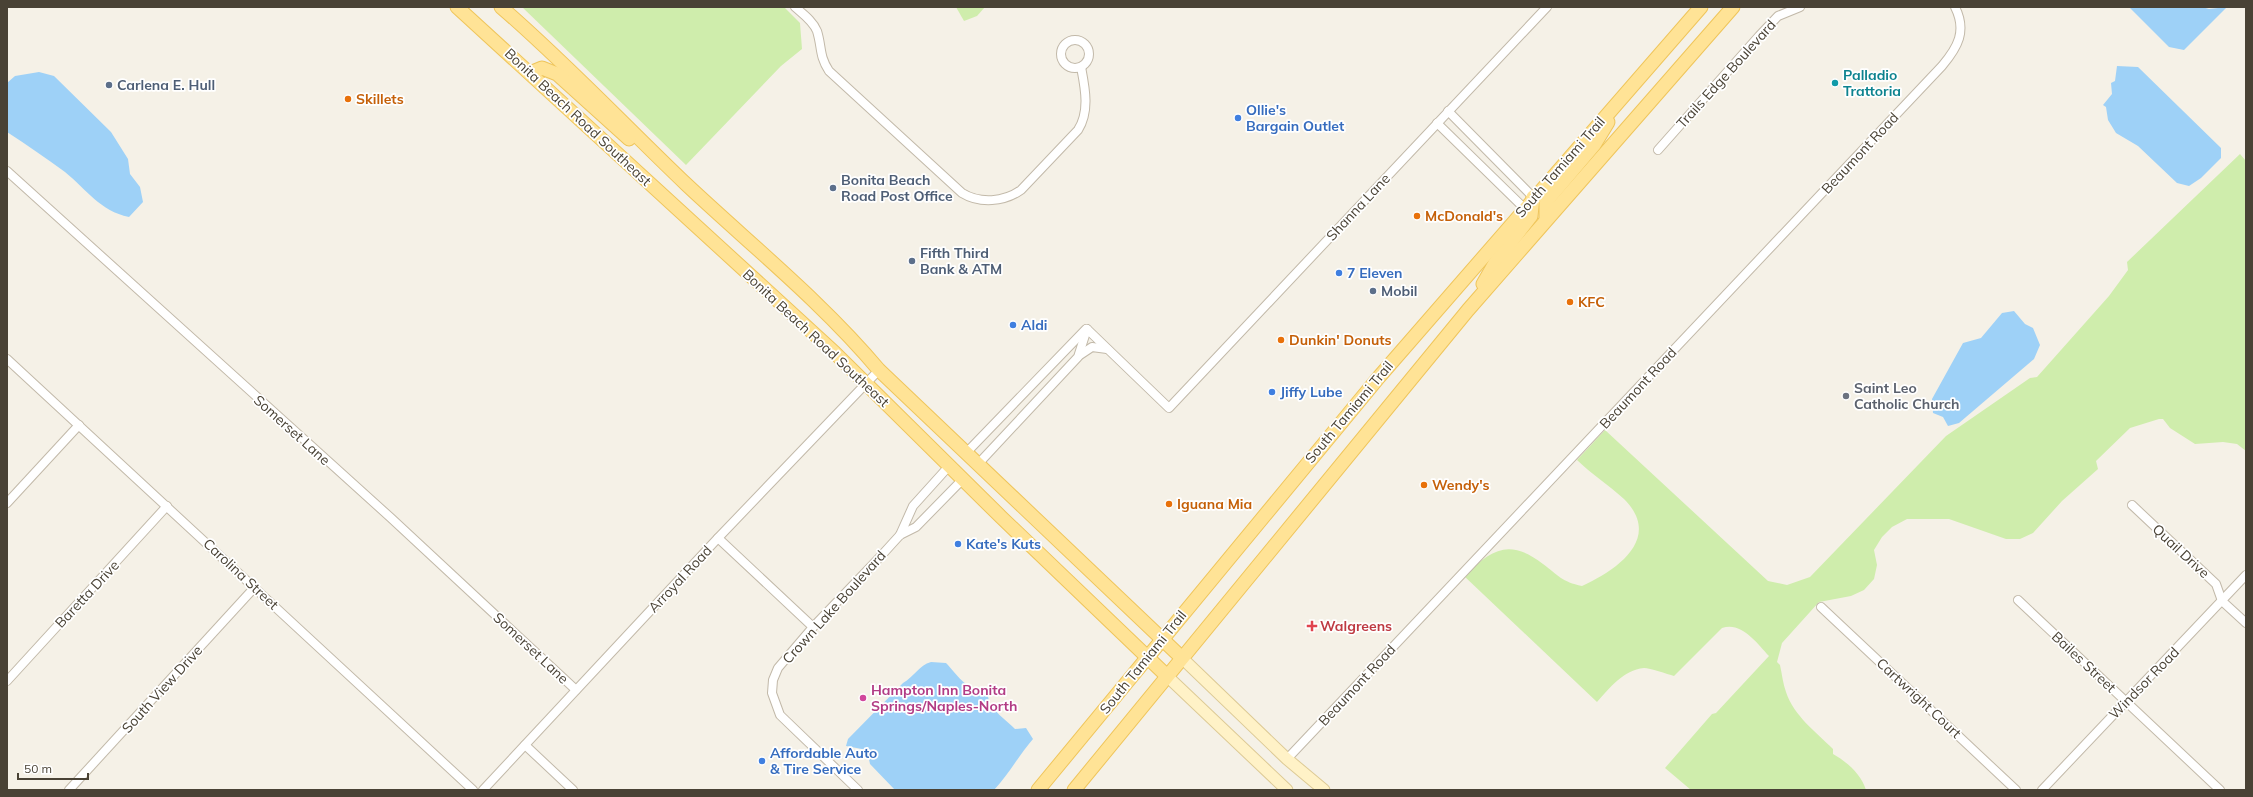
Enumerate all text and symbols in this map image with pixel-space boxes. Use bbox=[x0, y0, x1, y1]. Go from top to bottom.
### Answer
street label: Trails Edge Boulevard bbox=[1673, 16, 1779, 132]
street label: Bonita Beach Road Southeast bbox=[501, 44, 655, 190]
place label: Palladio Trattoria bbox=[1843, 66, 1901, 100]
place label: Carlena E. Hull bbox=[117, 76, 215, 94]
marker: Palladio Trattoria bbox=[1830, 78, 1840, 88]
marker: Carlena E. Hull bbox=[104, 80, 114, 90]
place label: Skillets bbox=[356, 90, 404, 108]
marker: Skillets bbox=[343, 94, 353, 104]
place label: Ollie's Bargain Outlet bbox=[1246, 101, 1345, 135]
street label: Beaumont Road bbox=[1818, 108, 1902, 198]
marker: Ollie's Bargain Outlet bbox=[1233, 113, 1243, 123]
street label: South Tamiami Trail bbox=[1511, 113, 1609, 221]
street label: Shanna Lane bbox=[1322, 170, 1394, 244]
place label: Bonita Beach Road Post Office bbox=[841, 171, 953, 205]
marker: Bonita Beach Road Post Office bbox=[828, 183, 838, 193]
place label: McDonald's bbox=[1425, 207, 1503, 225]
marker: McDonald's bbox=[1412, 211, 1422, 221]
place label: Fifth Third Bank & ATM bbox=[920, 244, 1002, 278]
marker: Fifth Third Bank & ATM bbox=[907, 256, 917, 266]
place label: 7 Eleven bbox=[1347, 264, 1402, 282]
street label: Bonita Beach Road Southeast bbox=[739, 265, 893, 411]
marker: 7 Eleven bbox=[1334, 268, 1344, 278]
place label: Mobil bbox=[1381, 282, 1417, 300]
marker: Mobil bbox=[1368, 286, 1378, 296]
place label: KFC bbox=[1578, 293, 1605, 311]
marker: KFC bbox=[1565, 297, 1575, 307]
place label: Aldi bbox=[1021, 316, 1048, 334]
marker: Aldi bbox=[1008, 320, 1018, 330]
place label: Dunkin' Donuts bbox=[1289, 331, 1392, 349]
marker: Dunkin' Donuts bbox=[1276, 335, 1286, 345]
street label: Beaumont Road bbox=[1596, 343, 1680, 433]
street label: South Tamiami Trail bbox=[1301, 357, 1397, 467]
place label: Saint Leo Catholic Church bbox=[1854, 379, 1960, 413]
place label: Jiffy Lube bbox=[1280, 383, 1343, 401]
marker: Jiffy Lube bbox=[1267, 387, 1277, 397]
street label: Somerset Lane bbox=[250, 391, 334, 469]
marker: Saint Leo Catholic Church bbox=[1841, 391, 1851, 401]
place label: Wendy's bbox=[1432, 476, 1490, 494]
marker: Wendy's bbox=[1419, 480, 1429, 490]
place label: Iguana Mia bbox=[1177, 495, 1252, 513]
marker: Iguana Mia bbox=[1164, 499, 1174, 509]
street label: Quail Drive bbox=[2149, 520, 2213, 582]
street label: Carolina Street bbox=[200, 535, 282, 614]
place label: Kate's Kuts bbox=[966, 535, 1041, 553]
marker: Kate's Kuts bbox=[953, 539, 963, 549]
street label: Arroyal Road bbox=[644, 542, 716, 616]
street label: Crown Lake Boulevard bbox=[778, 547, 890, 667]
street label: Baretta Drive bbox=[51, 556, 123, 632]
street label: South Tamiami Trail bbox=[1096, 607, 1190, 717]
street label: Somerset Lane bbox=[490, 608, 572, 688]
place label: Walgreens bbox=[1320, 617, 1392, 635]
marker: Walgreens bbox=[1307, 621, 1317, 631]
street label: Bailes Street bbox=[2048, 628, 2120, 696]
street label: Beaumont Road bbox=[1315, 640, 1399, 730]
street label: South View Drive bbox=[118, 641, 206, 737]
street label: Windsor Road bbox=[2105, 643, 2183, 723]
street label: Cartwright Court bbox=[1873, 654, 1965, 742]
place label: Hampton Inn Bonita Springs/Naples-North bbox=[871, 681, 1017, 715]
marker: Hampton Inn Bonita Springs/Naples-North bbox=[858, 693, 868, 703]
place label: Affordable Auto & Tire Service bbox=[770, 744, 877, 778]
scale bar bbox=[18, 755, 88, 781]
marker: Affordable Auto & Tire Service bbox=[757, 756, 767, 766]
text: 50 m bbox=[24, 761, 52, 776]

